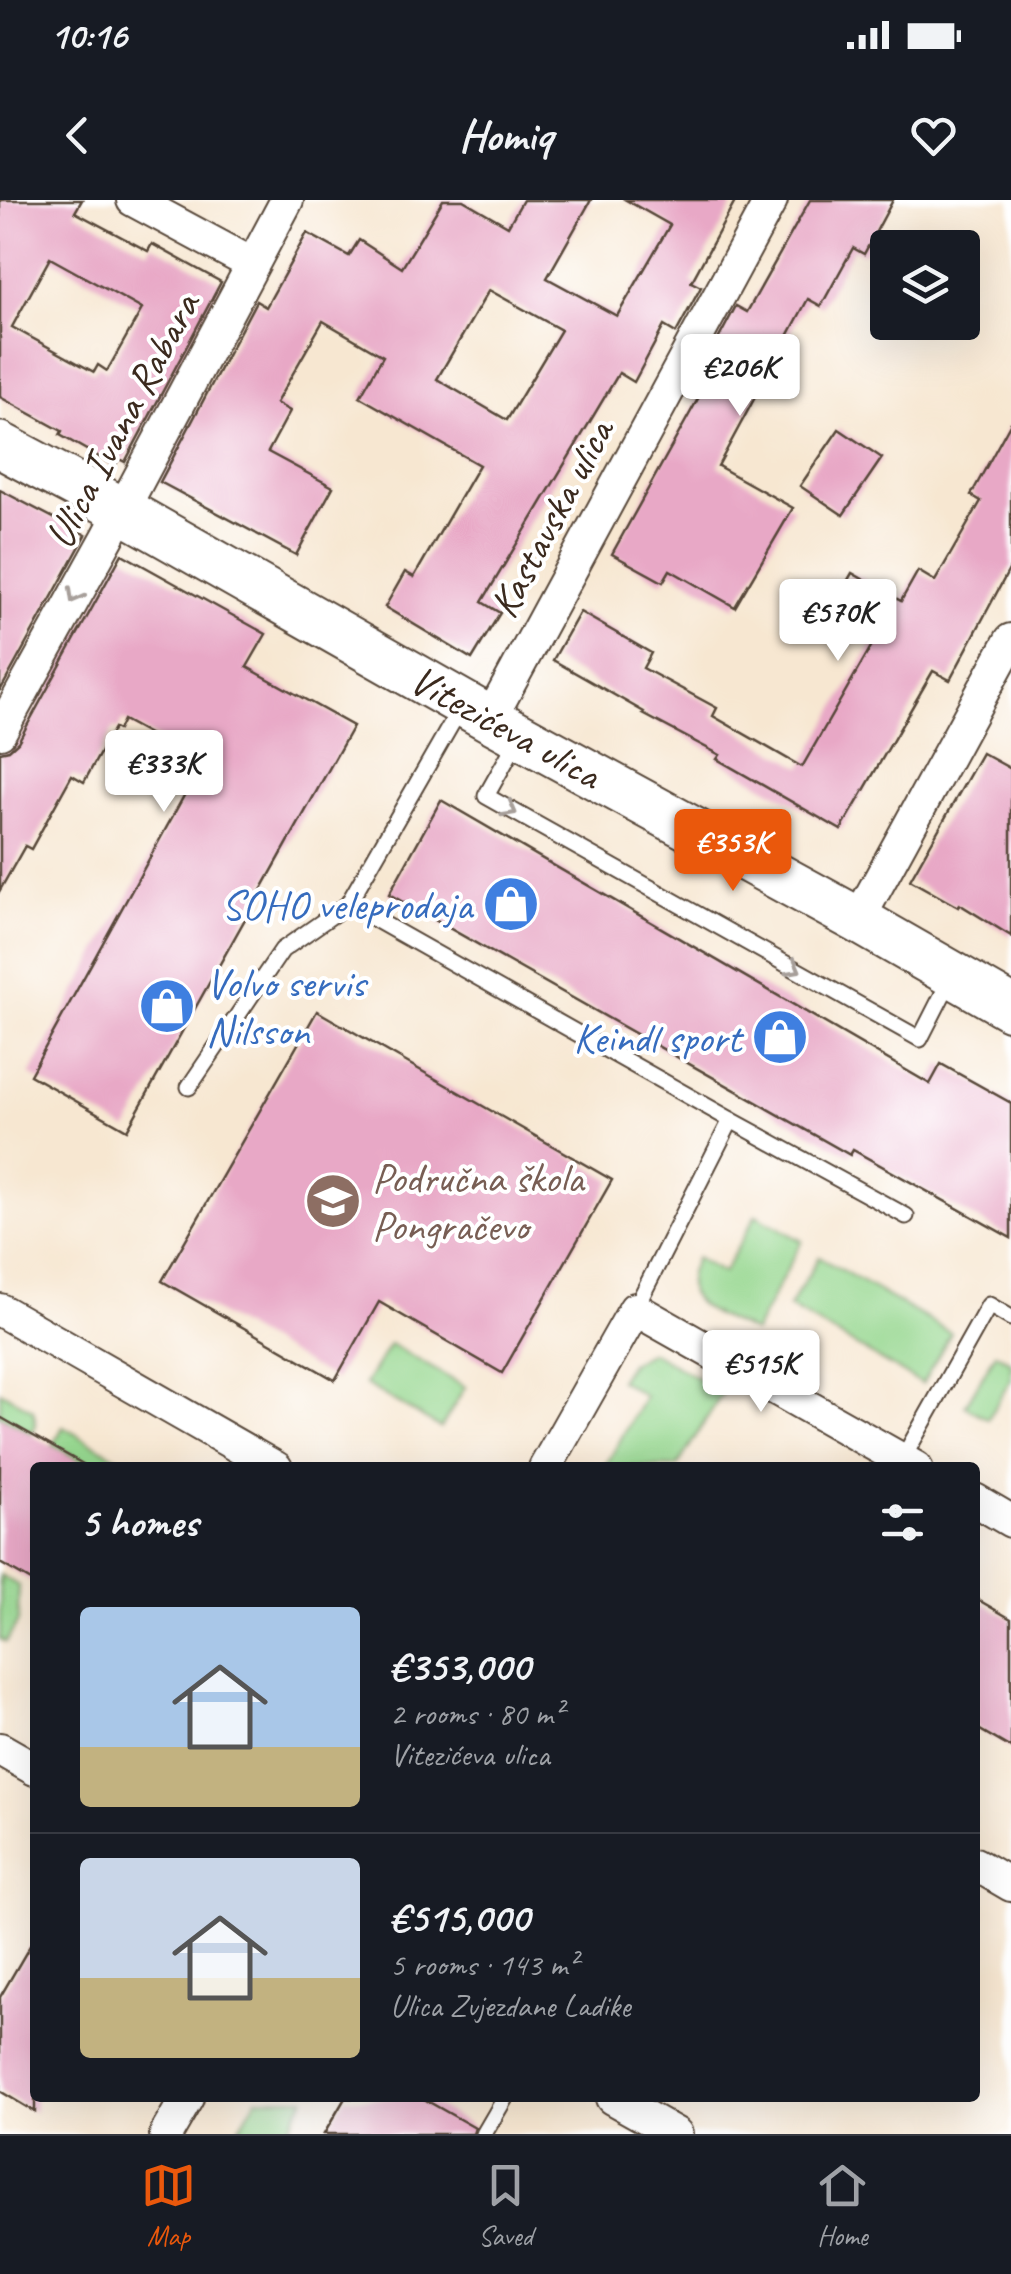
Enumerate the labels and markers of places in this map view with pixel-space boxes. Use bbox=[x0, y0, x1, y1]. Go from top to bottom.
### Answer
pin: €206K bbox=[670, 334, 810, 419]
pin: €570K bbox=[768, 579, 908, 664]
pin: €333K bbox=[94, 730, 234, 815]
pin: €353K bbox=[663, 809, 803, 894]
shop icon: SOHO veleprodaja bbox=[481, 874, 541, 934]
place label: SOHO veleprodaja bbox=[221, 879, 475, 932]
place label: Volvo servis Nilsson bbox=[206, 957, 369, 1058]
shop icon: Volvo servis Nilsson bbox=[137, 976, 197, 1036]
shop icon: Keindl sport bbox=[750, 1007, 810, 1067]
place label: Keindl sport bbox=[574, 1012, 745, 1065]
place label: Područna škola Pongračevo bbox=[372, 1152, 587, 1253]
school or university icon: Područna škola Pongračevo bbox=[303, 1171, 363, 1231]
pin: €515K bbox=[691, 1330, 831, 1415]

